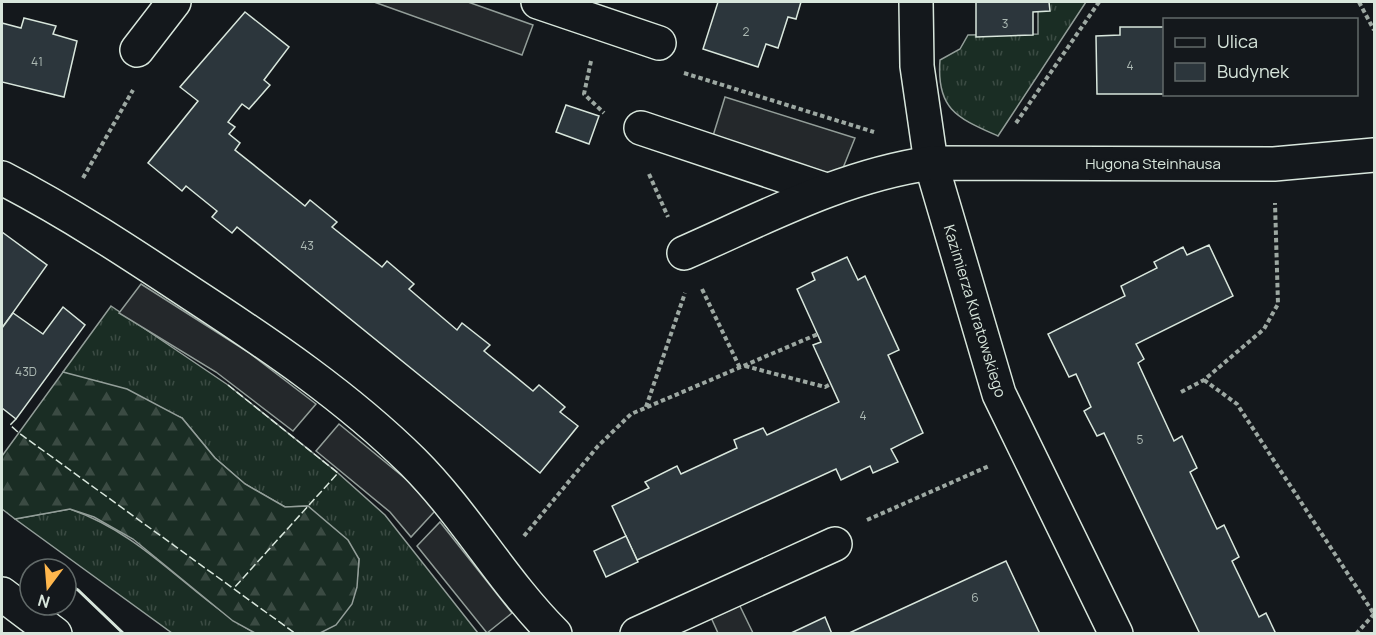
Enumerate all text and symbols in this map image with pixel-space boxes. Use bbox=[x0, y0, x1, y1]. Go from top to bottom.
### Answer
house number: 3 bbox=[1002, 15, 1008, 32]
legend bbox=[1163, 18, 1358, 96]
house number: 2 bbox=[743, 23, 750, 40]
text: Ulica bbox=[1217, 29, 1258, 53]
house number: 41 bbox=[31, 53, 43, 70]
house number: 4 bbox=[1126, 57, 1134, 74]
text: Budynek bbox=[1217, 59, 1290, 83]
street label: Hugona Steinhausa bbox=[1085, 153, 1221, 174]
street label: Kazimierza Kuratowskiego bbox=[939, 222, 1011, 400]
house number: 43 bbox=[300, 237, 314, 254]
house number: 43D bbox=[15, 363, 37, 380]
house number: 4 bbox=[859, 407, 867, 424]
house number: 5 bbox=[1137, 431, 1144, 448]
north arrow bbox=[18, 557, 78, 617]
text: N bbox=[35, 589, 52, 614]
house number: 6 bbox=[971, 589, 979, 606]

